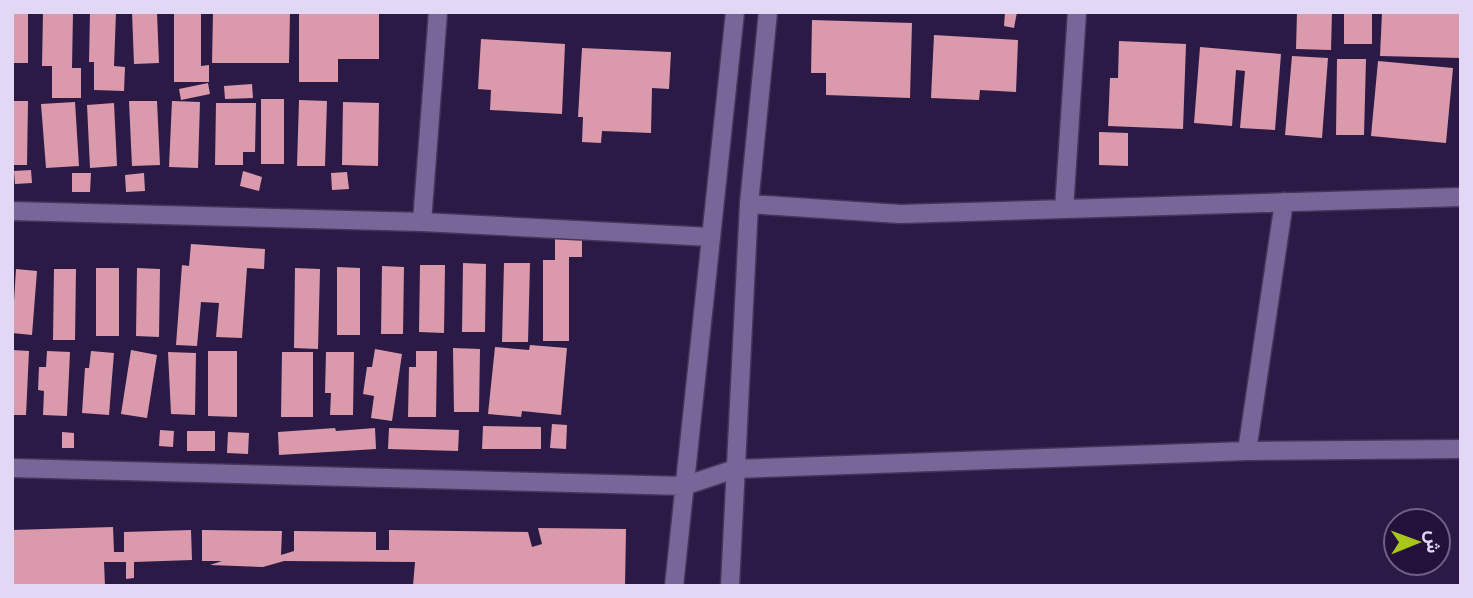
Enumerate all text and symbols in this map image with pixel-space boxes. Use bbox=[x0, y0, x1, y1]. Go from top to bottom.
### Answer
north arrow bbox=[1382, 507, 1452, 577]
text: ش bbox=[1422, 530, 1446, 553]

